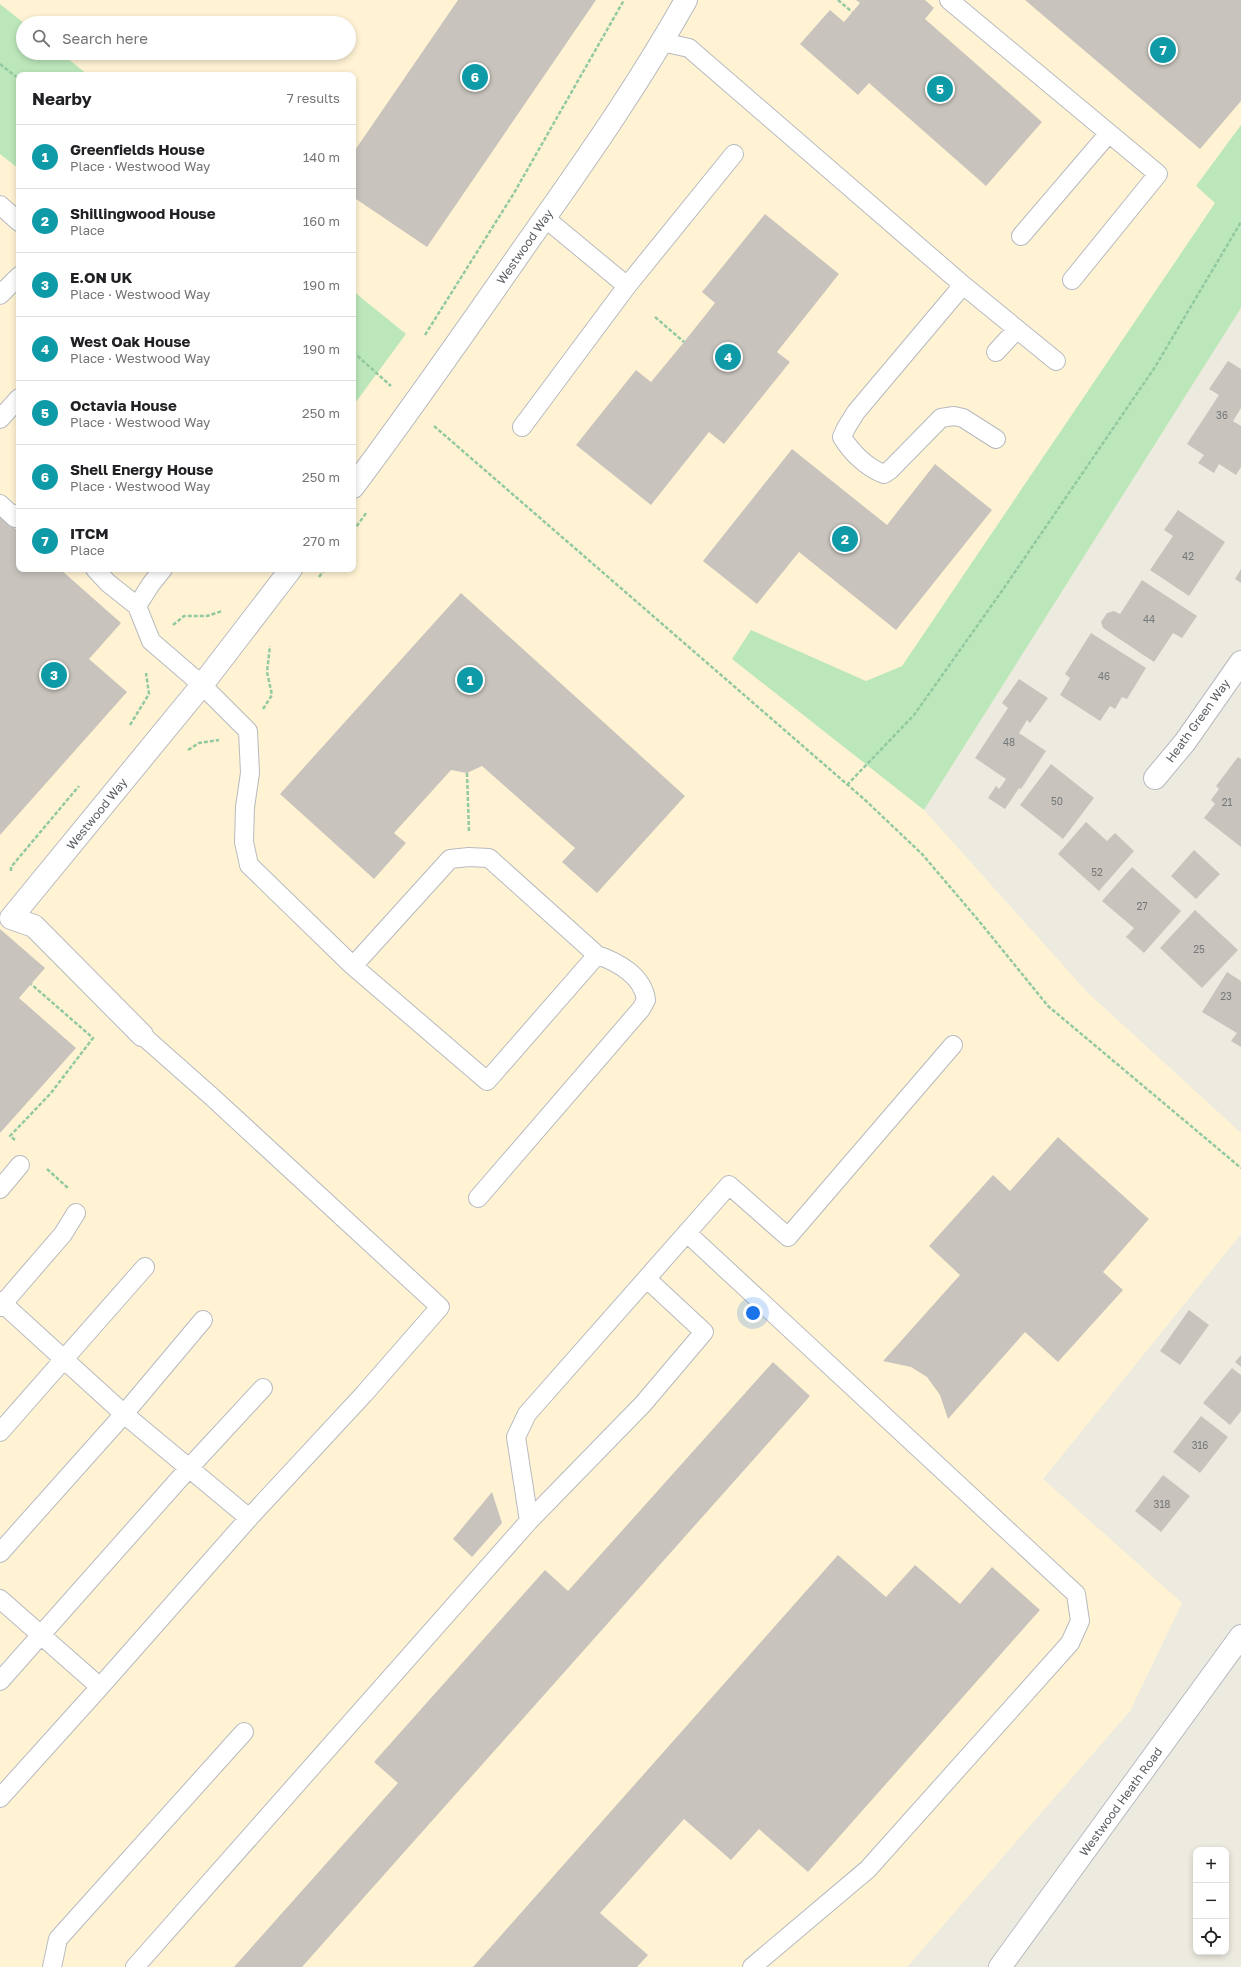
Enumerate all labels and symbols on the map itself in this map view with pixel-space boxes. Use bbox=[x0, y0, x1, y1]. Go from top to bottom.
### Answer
pin: 7 bbox=[1150, 35, 1176, 65]
pin: 6 bbox=[462, 62, 488, 92]
pin: 5 bbox=[927, 74, 953, 104]
street label: Westwood Way bbox=[493, 206, 556, 287]
pin: 4 bbox=[715, 342, 741, 372]
house number: 36 bbox=[1216, 409, 1228, 421]
pin: 2 bbox=[832, 524, 858, 554]
house number: 42 bbox=[1182, 550, 1194, 562]
house number: 44 bbox=[1143, 613, 1155, 625]
pin: 3 bbox=[41, 660, 67, 690]
pin: 1 bbox=[457, 665, 483, 695]
house number: 46 bbox=[1098, 670, 1110, 682]
street label: Heath Green Way bbox=[1162, 676, 1233, 765]
house number: 48 bbox=[1003, 736, 1015, 748]
street label: Westwood Way bbox=[63, 775, 130, 853]
house number: 50 bbox=[1051, 795, 1063, 807]
house number: 21 bbox=[1222, 796, 1232, 808]
house number: 52 bbox=[1091, 866, 1103, 878]
house number: 27 bbox=[1136, 900, 1148, 912]
house number: 25 bbox=[1193, 943, 1205, 955]
house number: 23 bbox=[1220, 990, 1232, 1002]
your location bbox=[743, 1303, 763, 1323]
house number: 316 bbox=[1192, 1439, 1208, 1451]
house number: 318 bbox=[1154, 1498, 1170, 1510]
street label: Westwood Heath Road bbox=[1076, 1744, 1165, 1859]

